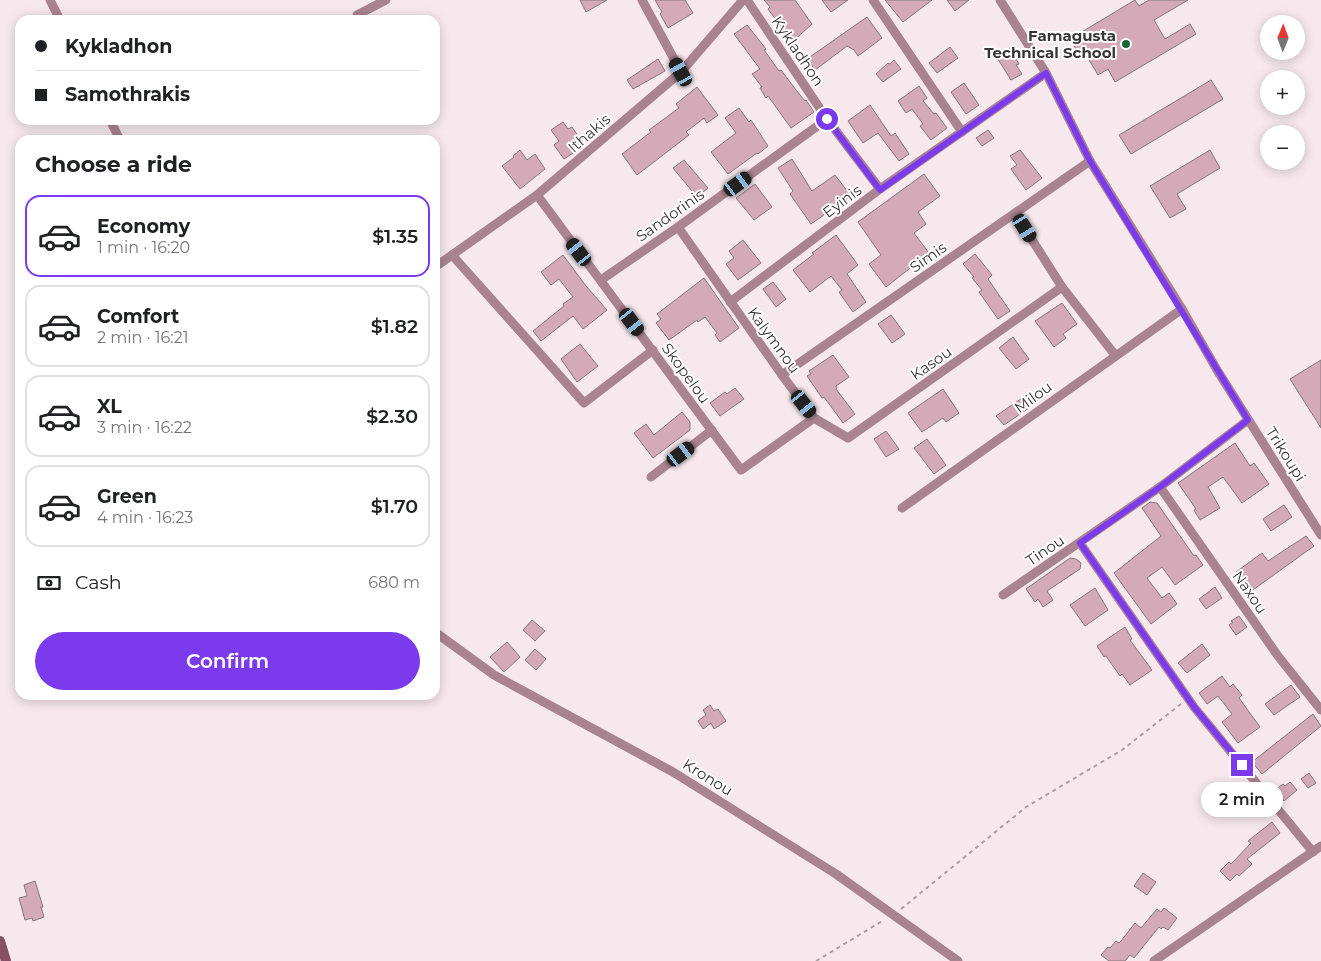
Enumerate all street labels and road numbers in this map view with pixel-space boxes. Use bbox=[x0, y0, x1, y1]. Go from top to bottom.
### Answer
street label: Kykladhon bbox=[768, 12, 828, 90]
street label: Ithakis bbox=[564, 109, 614, 157]
street label: Eyinis bbox=[819, 180, 865, 222]
street label: Sandorinis bbox=[632, 184, 708, 246]
street label: Simis bbox=[906, 238, 950, 276]
street label: Kalymnou bbox=[744, 303, 804, 377]
street label: Skopelou bbox=[658, 339, 714, 407]
street label: Kasou bbox=[907, 342, 955, 384]
street label: Milou bbox=[1010, 377, 1056, 417]
street label: Trikoupi bbox=[1262, 423, 1310, 485]
street label: Tinou bbox=[1022, 530, 1068, 570]
street label: Naxou bbox=[1228, 567, 1272, 617]
street label: Kronou bbox=[679, 754, 737, 800]

